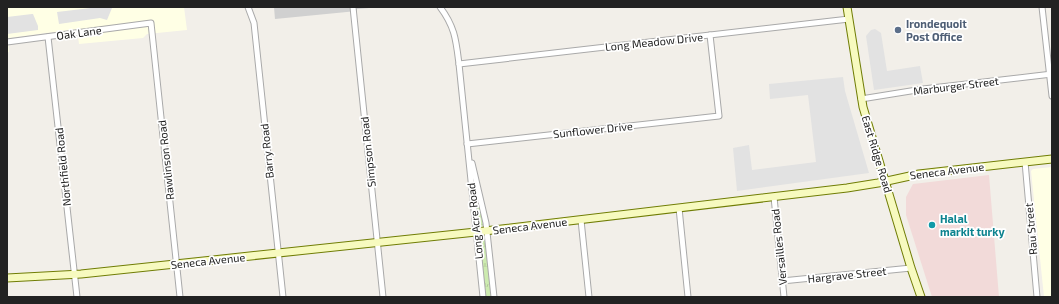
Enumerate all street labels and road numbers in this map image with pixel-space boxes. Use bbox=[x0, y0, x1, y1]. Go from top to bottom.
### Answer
street label: Oak Lane bbox=[56, 23, 102, 42]
street label: Long Meadow Drive bbox=[604, 30, 704, 53]
street label: Marburger Street bbox=[912, 74, 1000, 97]
street label: East Ridge Road bbox=[860, 114, 895, 194]
street label: Simpson Road bbox=[357, 116, 378, 188]
street label: Rawlinson Road bbox=[155, 119, 176, 201]
street label: Sunflower Drive bbox=[552, 119, 634, 140]
street label: Barry Road bbox=[257, 123, 276, 179]
street label: Northfield Road bbox=[52, 127, 73, 207]
street label: Seneca Avenue bbox=[909, 159, 985, 182]
street label: Long Acre Road bbox=[464, 182, 485, 260]
street label: Rau Street bbox=[1022, 203, 1039, 256]
street label: Versailles Road bbox=[768, 208, 789, 286]
street label: Seneca Avenue bbox=[492, 214, 568, 237]
street label: Seneca Avenue bbox=[170, 250, 246, 271]
street label: Hargrave Street bbox=[807, 264, 887, 285]

